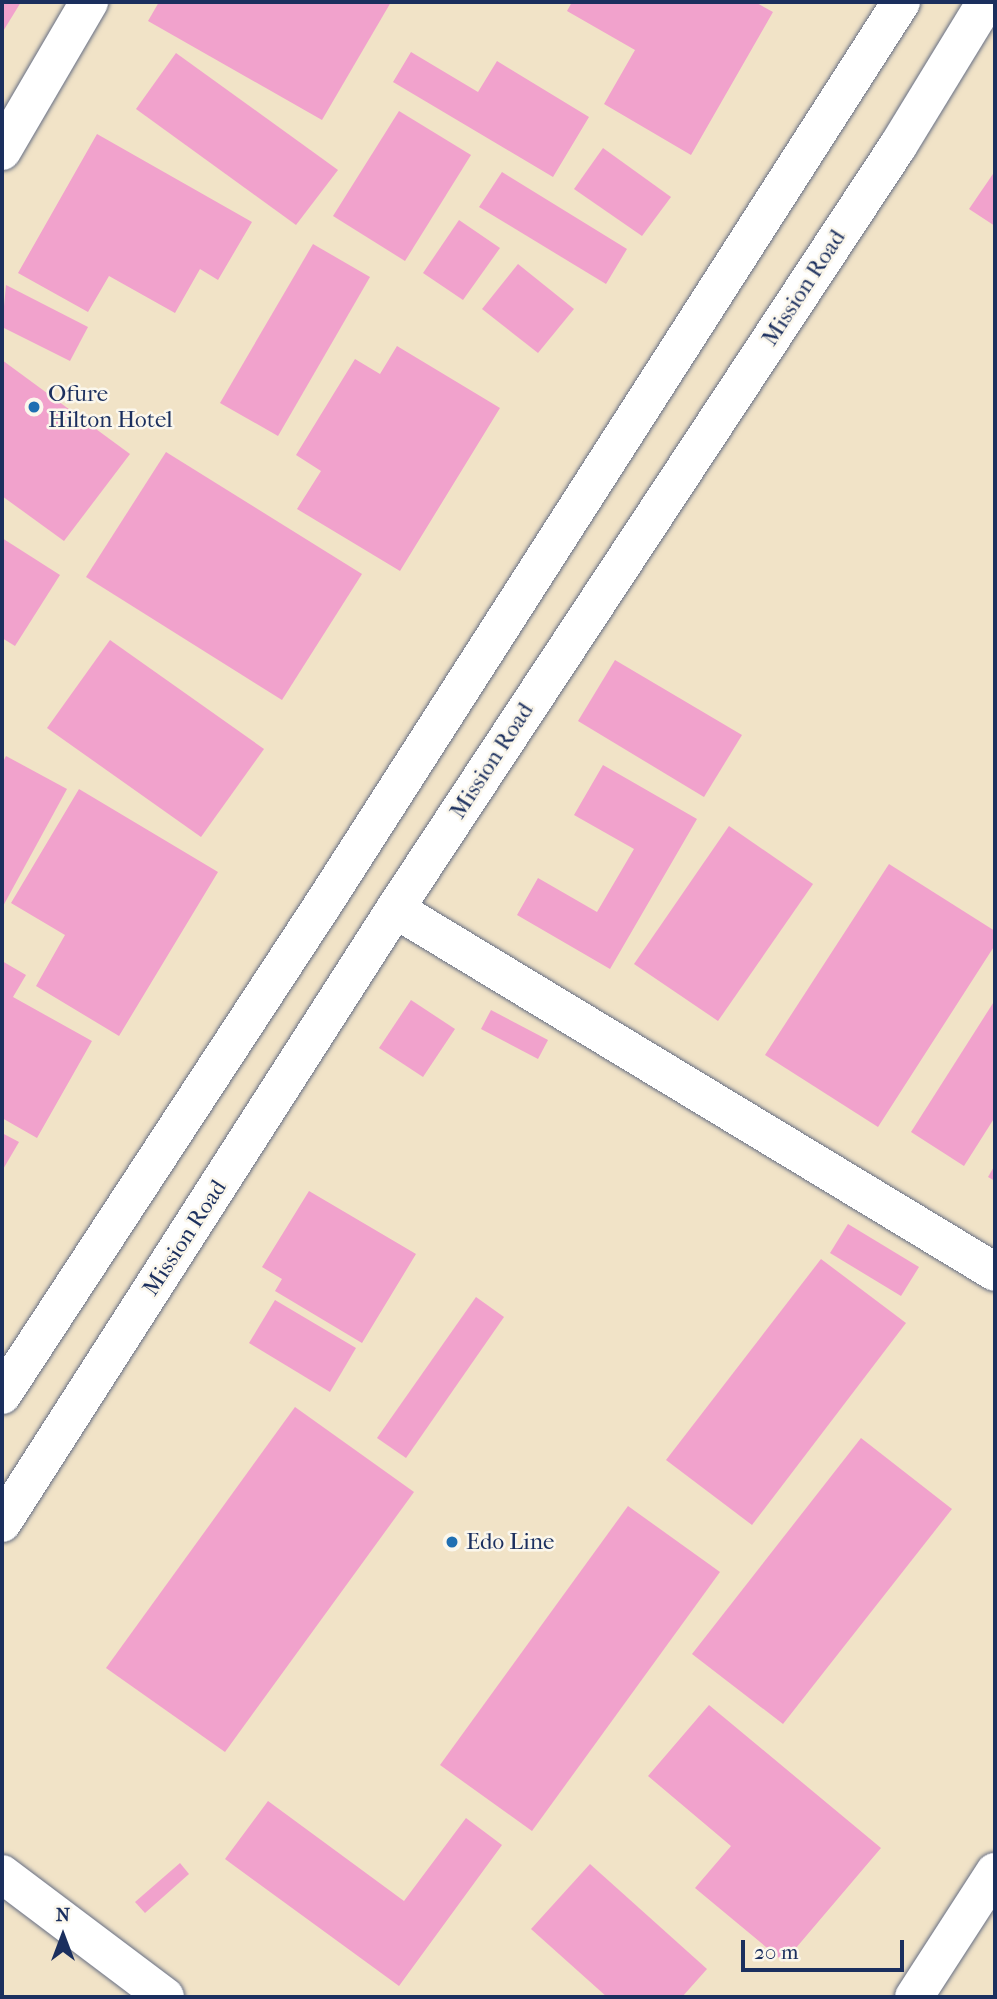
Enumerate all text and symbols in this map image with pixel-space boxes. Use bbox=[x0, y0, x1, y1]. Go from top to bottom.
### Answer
street label: Mission Road bbox=[756, 225, 852, 351]
place label: Ofure Hilton Hotel bbox=[48, 380, 173, 434]
marker: Ofure Hilton Hotel bbox=[26, 399, 42, 415]
street label: Mission Road bbox=[444, 698, 540, 824]
street label: Mission Road bbox=[137, 1175, 233, 1301]
place label: Edo Line bbox=[466, 1528, 554, 1556]
marker: Edo Line bbox=[444, 1534, 460, 1550]
north arrow bbox=[28, 1901, 98, 1971]
text: N bbox=[56, 1904, 70, 1926]
scale bar bbox=[745, 1926, 908, 1970]
text: 20 m bbox=[754, 1940, 798, 1964]

